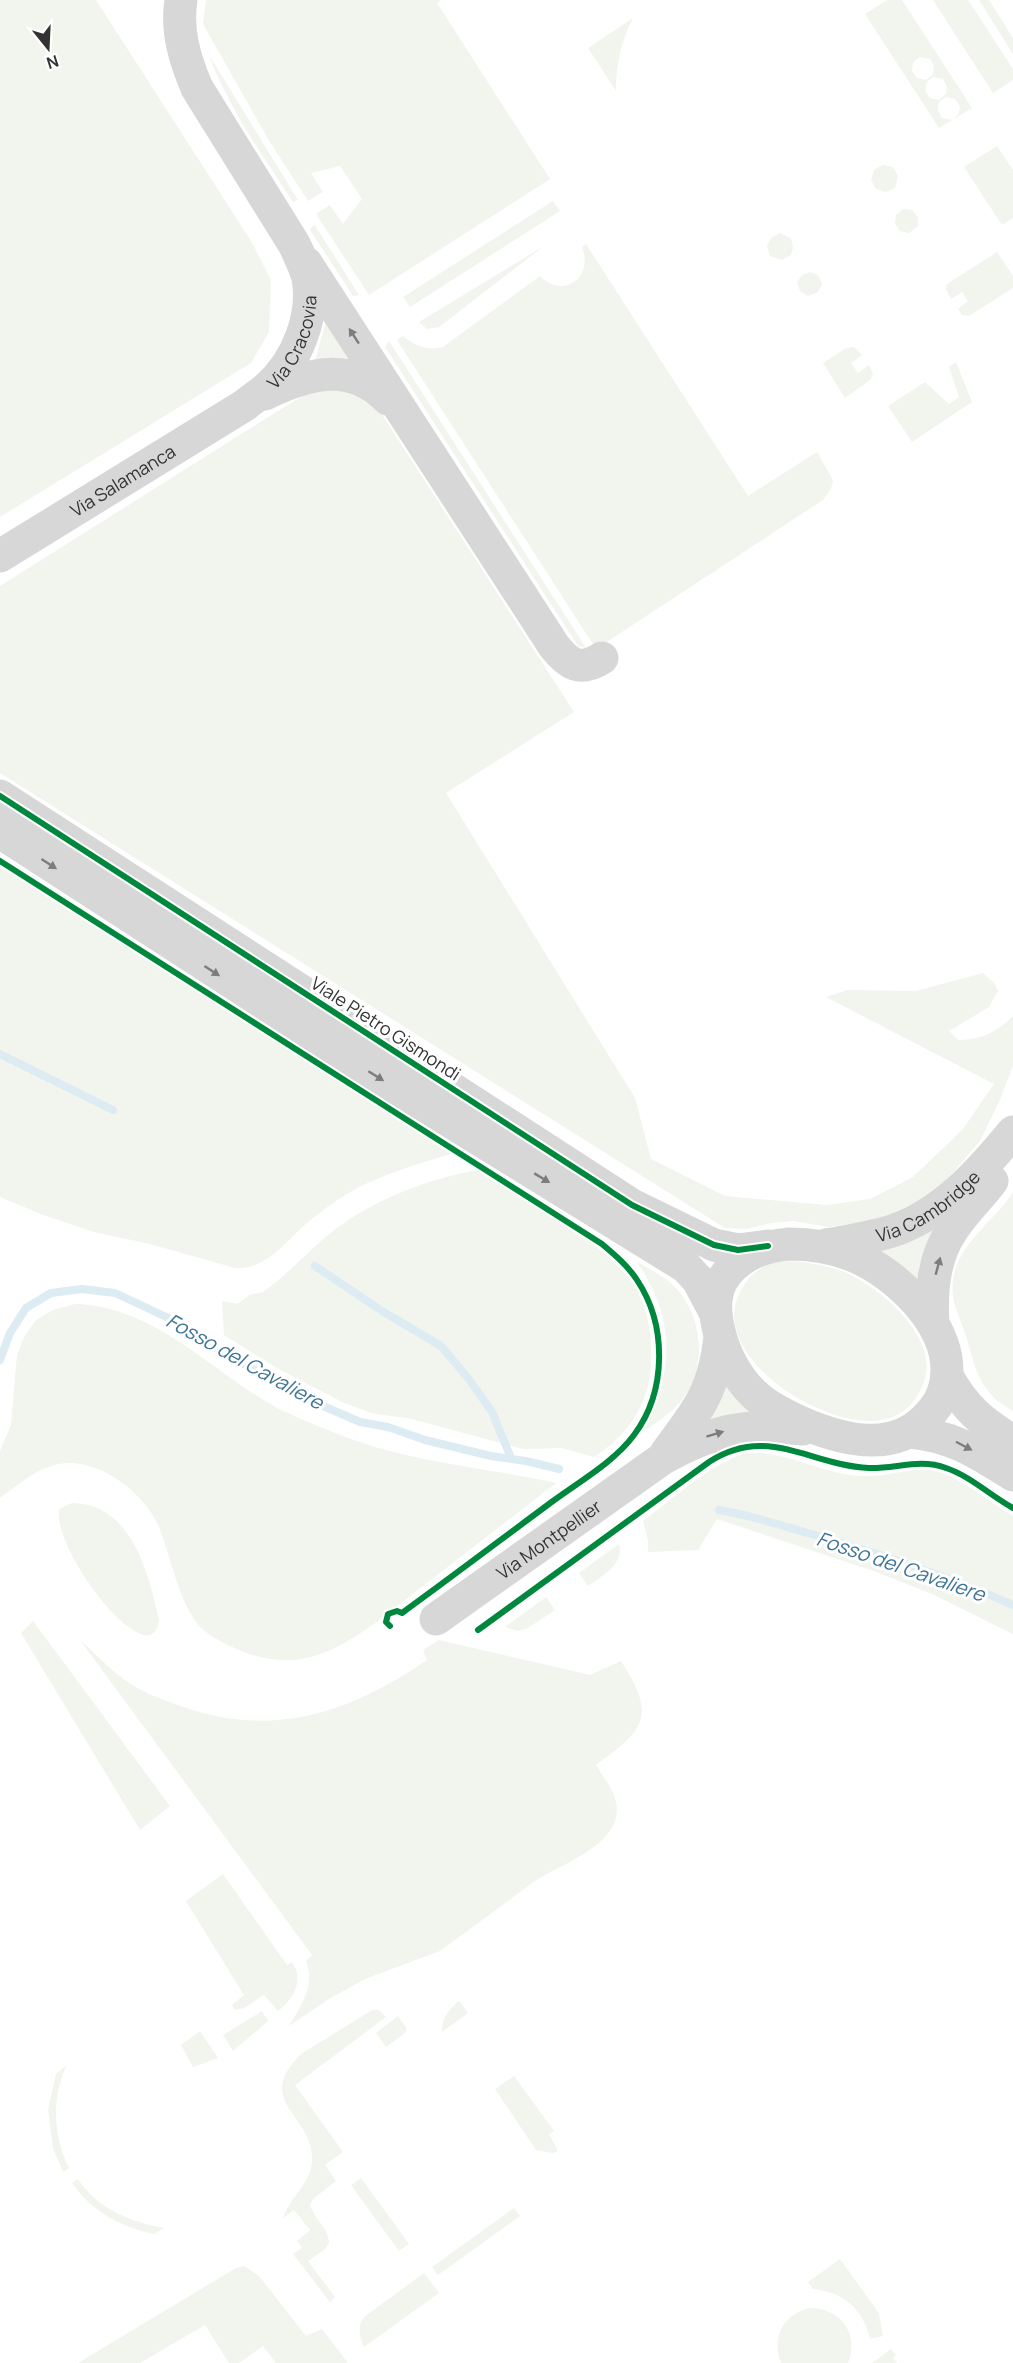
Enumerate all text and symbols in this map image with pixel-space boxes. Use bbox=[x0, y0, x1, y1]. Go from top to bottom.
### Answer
north arrow bbox=[18, 18, 78, 78]
text: N bbox=[44, 50, 62, 75]
street label: Via Cracovia bbox=[261, 295, 322, 394]
one-way arrow bbox=[348, 328, 359, 344]
street label: Via Salamanca bbox=[65, 439, 180, 522]
one-way arrow bbox=[41, 859, 57, 870]
one-way arrow bbox=[204, 965, 221, 976]
street label: Viale Pietro Gismondi bbox=[306, 971, 466, 1085]
one-way arrow bbox=[368, 1071, 385, 1082]
street label: Via Cambridge bbox=[873, 1165, 985, 1247]
one-way arrow bbox=[534, 1173, 550, 1184]
one-way arrow bbox=[933, 1256, 943, 1275]
water label: Fosso del Cavaliere bbox=[162, 1307, 330, 1416]
one-way arrow bbox=[706, 1429, 724, 1438]
one-way arrow bbox=[955, 1441, 972, 1451]
street label: Via Montpellier bbox=[492, 1494, 606, 1585]
water label: Fosso del Cavaliere bbox=[813, 1525, 990, 1608]

